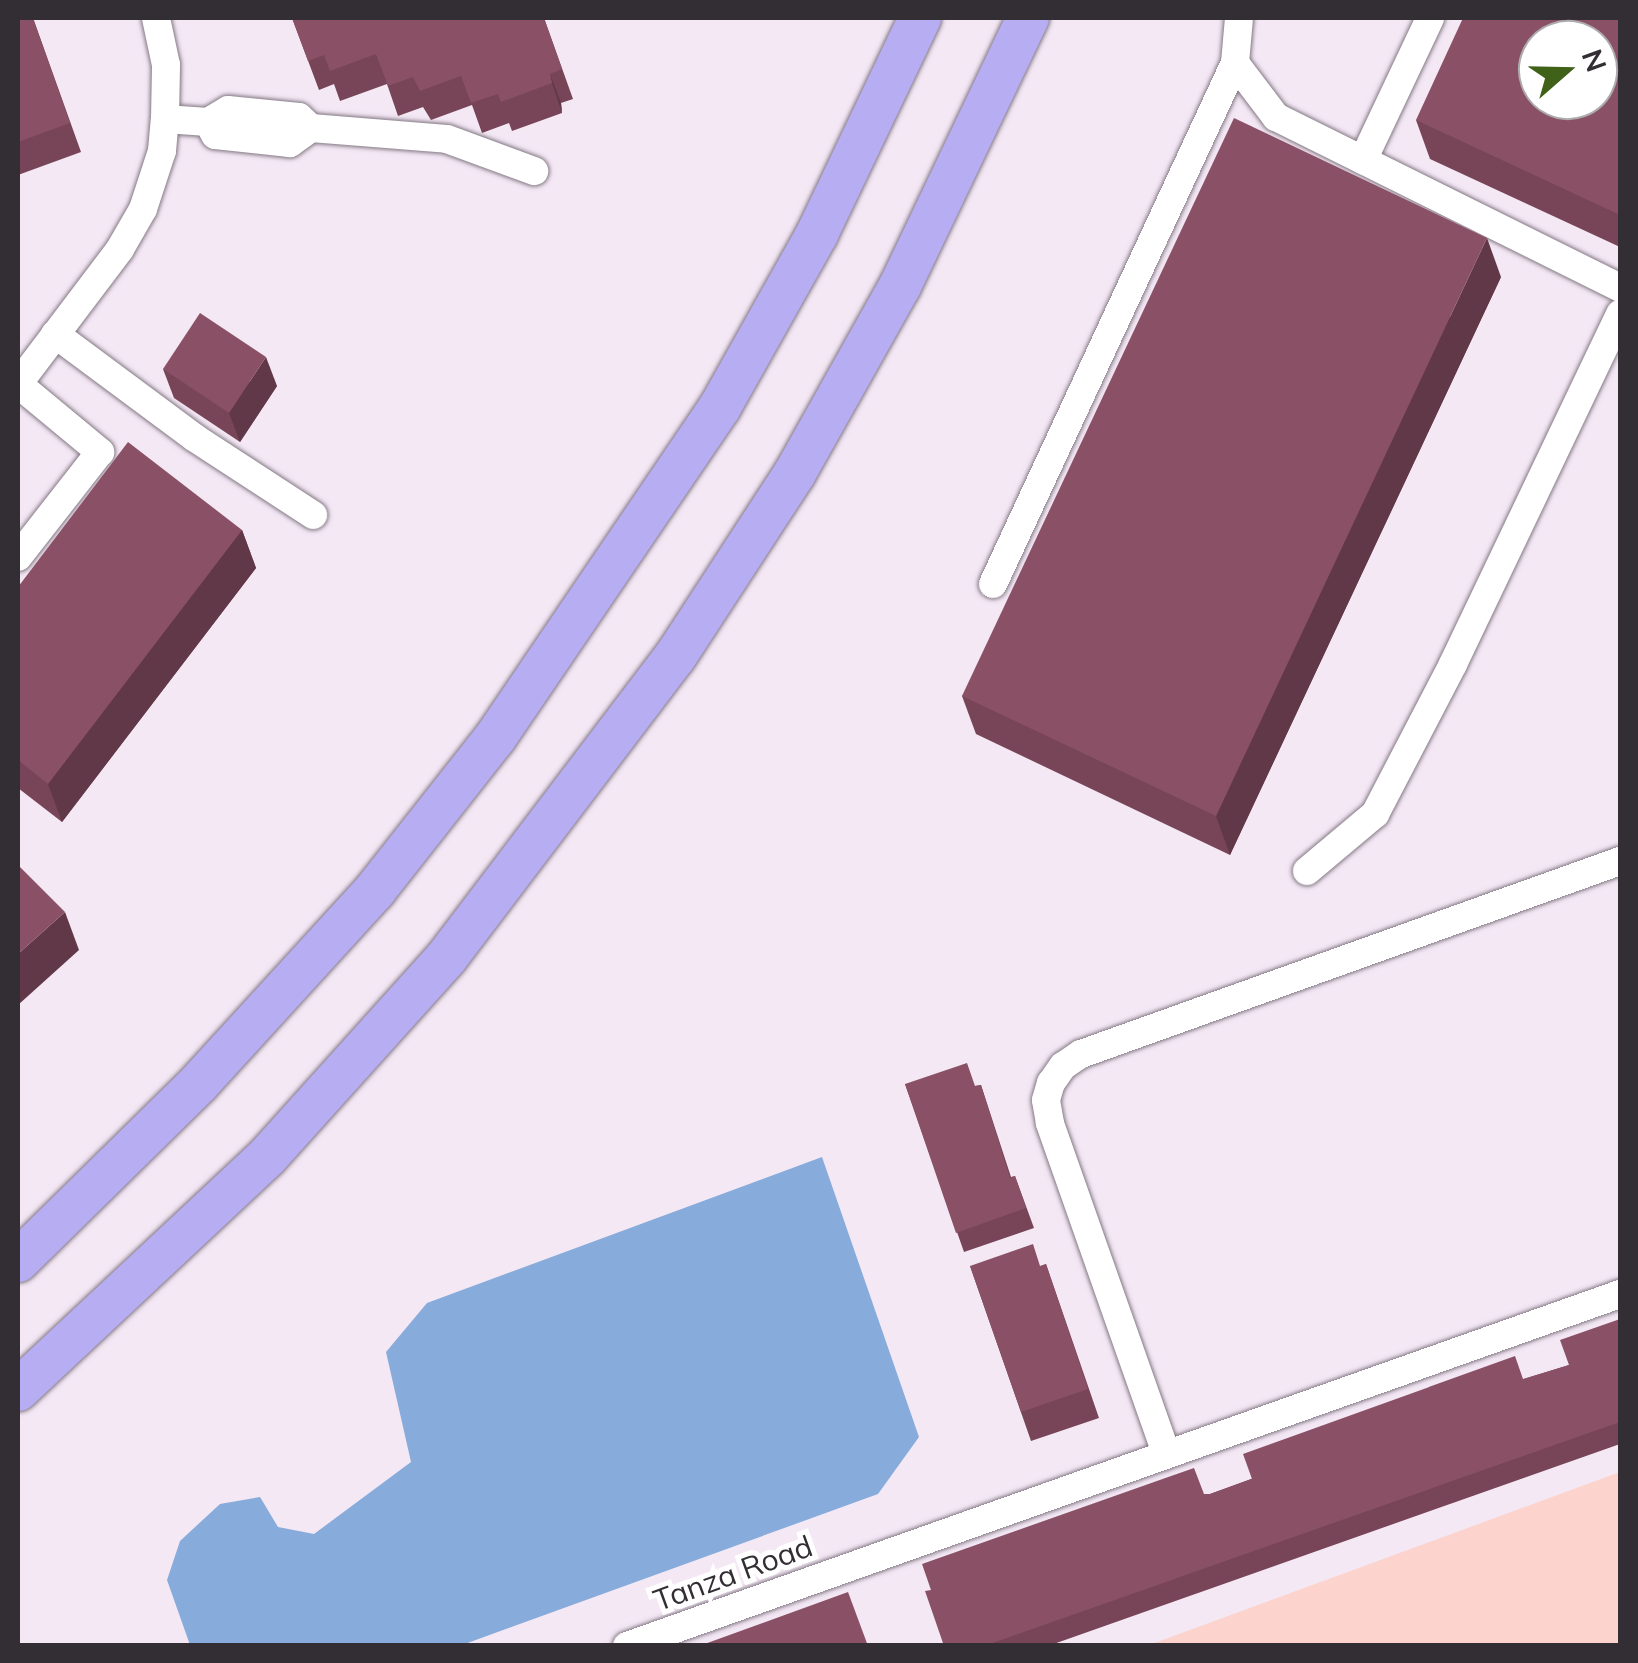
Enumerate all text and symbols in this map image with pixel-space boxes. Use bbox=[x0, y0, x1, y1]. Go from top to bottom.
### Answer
north arrow bbox=[1518, 20, 1618, 120]
text: N bbox=[1575, 44, 1615, 76]
street label: Tanza Road bbox=[649, 1528, 817, 1618]

